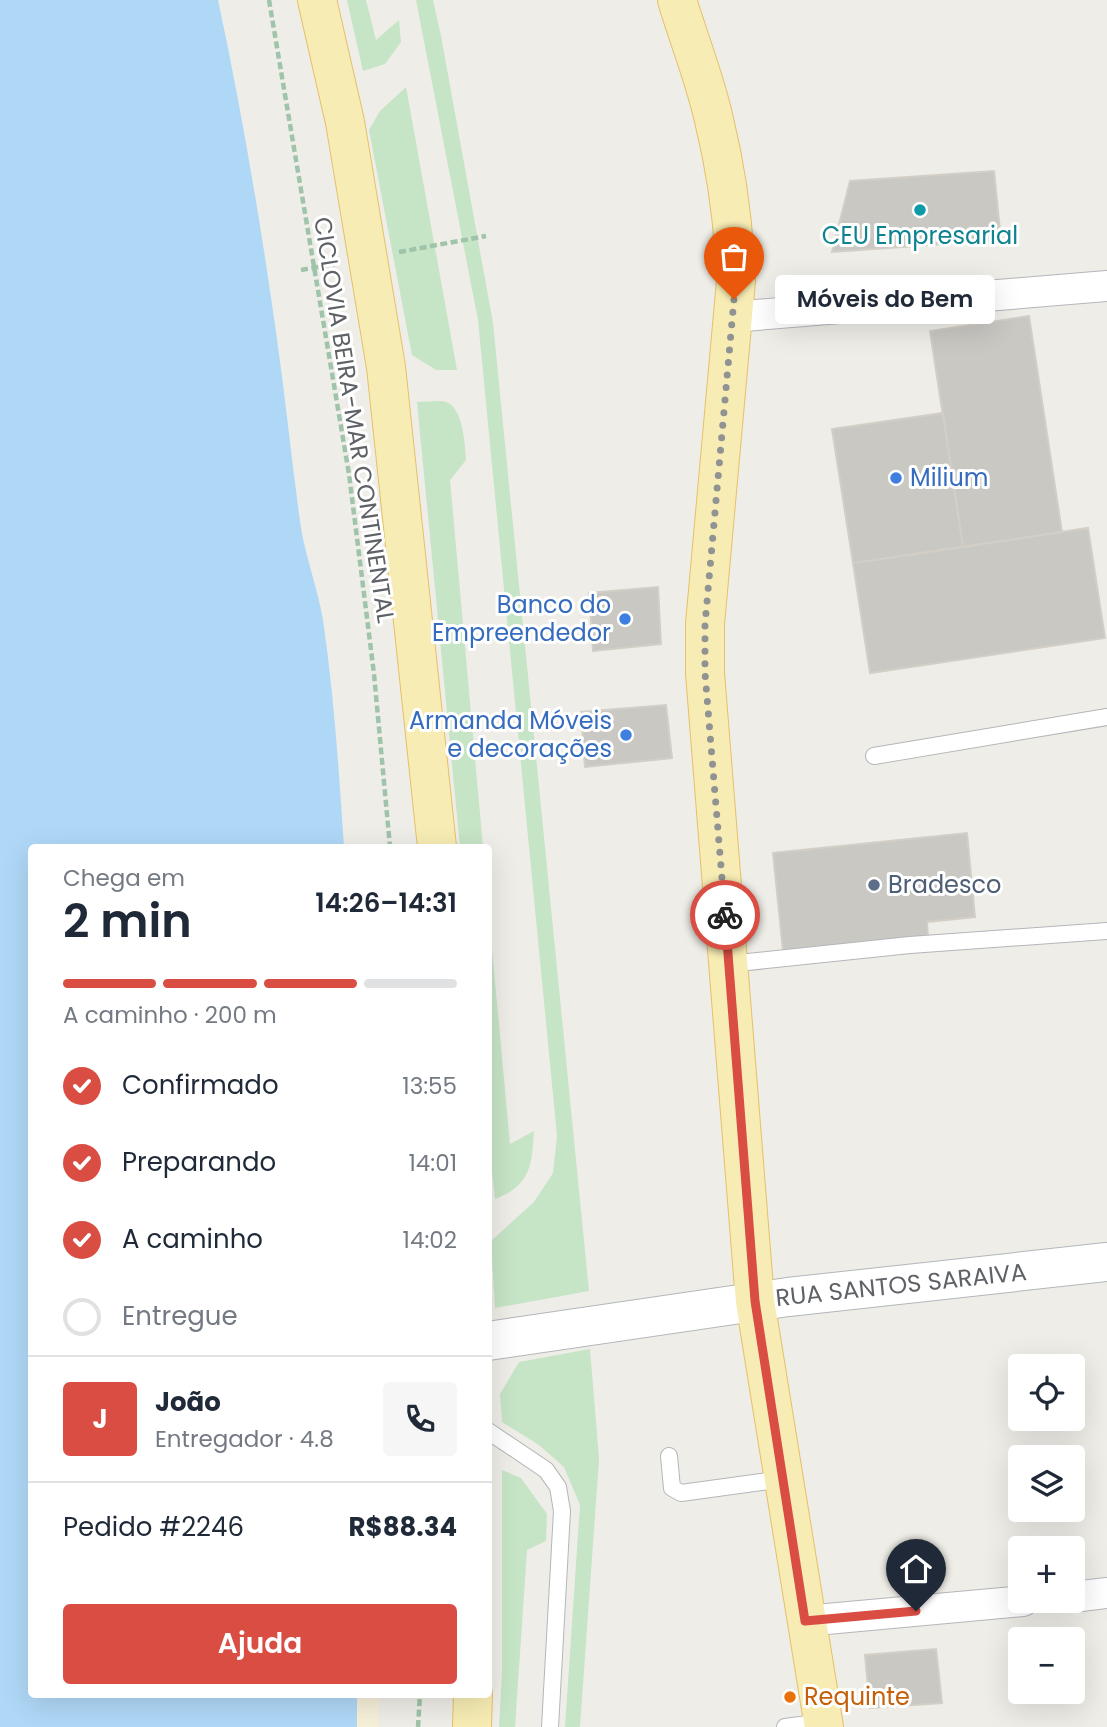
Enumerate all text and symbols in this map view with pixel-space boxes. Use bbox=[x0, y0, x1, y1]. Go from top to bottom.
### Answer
marker: CEU Empresarial bbox=[912, 202, 928, 218]
street label: CICLOVIA BEIRA-MAR CONTINENTAL bbox=[306, 215, 403, 625]
place label: CEU Empresarial bbox=[822, 219, 1018, 252]
pin bbox=[704, 227, 764, 299]
icon: bag bbox=[715, 238, 753, 276]
callout: Móveis do Bem bbox=[776, 274, 996, 324]
text: Móveis do Bem bbox=[797, 283, 973, 315]
place label: Milium bbox=[910, 461, 988, 494]
marker: Milium bbox=[888, 470, 904, 486]
place label: Banco do Empreendedor bbox=[432, 588, 611, 649]
marker: Banco do Empreendedor bbox=[617, 611, 633, 627]
place label: Armanda Móveis e decorações bbox=[409, 704, 612, 765]
marker: Armanda Móveis e decorações bbox=[618, 727, 634, 743]
text: Chega em bbox=[63, 862, 185, 894]
place label: Bradesco bbox=[888, 868, 1001, 901]
marker: Bradesco bbox=[866, 877, 882, 893]
courier bbox=[690, 880, 760, 950]
text: 14:26–14:31 bbox=[315, 885, 457, 921]
text: 2 min bbox=[63, 889, 192, 953]
icon: bike bbox=[706, 896, 744, 934]
text: A caminho · 200 m bbox=[63, 999, 277, 1031]
icon: check bbox=[63, 1067, 101, 1105]
text: Confirmado bbox=[122, 1067, 279, 1103]
text: 13:55 bbox=[402, 1070, 457, 1102]
icon: check bbox=[63, 1144, 101, 1182]
text: Preparando bbox=[122, 1144, 276, 1180]
text: 14:01 bbox=[408, 1147, 457, 1179]
icon: check bbox=[63, 1221, 101, 1259]
text: A caminho bbox=[122, 1221, 263, 1257]
text: 14:02 bbox=[403, 1224, 457, 1256]
street label: RUA SANTOS SARAIVA bbox=[774, 1255, 1028, 1314]
text: Entregue bbox=[122, 1298, 238, 1334]
map controls bbox=[1008, 1354, 1085, 1704]
button: locate bbox=[1008, 1354, 1085, 1431]
button: phone bbox=[383, 1382, 457, 1456]
text: João bbox=[155, 1384, 221, 1420]
text: J bbox=[92, 1401, 108, 1437]
text: Entregador · 4.8 bbox=[155, 1423, 334, 1455]
button: layers bbox=[1008, 1445, 1085, 1522]
text: Pedido #2246 bbox=[63, 1509, 244, 1545]
text: R$88.34 bbox=[349, 1509, 457, 1545]
button: + bbox=[1008, 1536, 1085, 1613]
pin bbox=[886, 1539, 946, 1611]
icon: home bbox=[897, 1550, 935, 1588]
button: Ajuda bbox=[63, 1604, 457, 1684]
button: − bbox=[1008, 1627, 1085, 1704]
place label: Requinte bbox=[804, 1680, 910, 1713]
marker: Requinte bbox=[782, 1689, 798, 1705]

